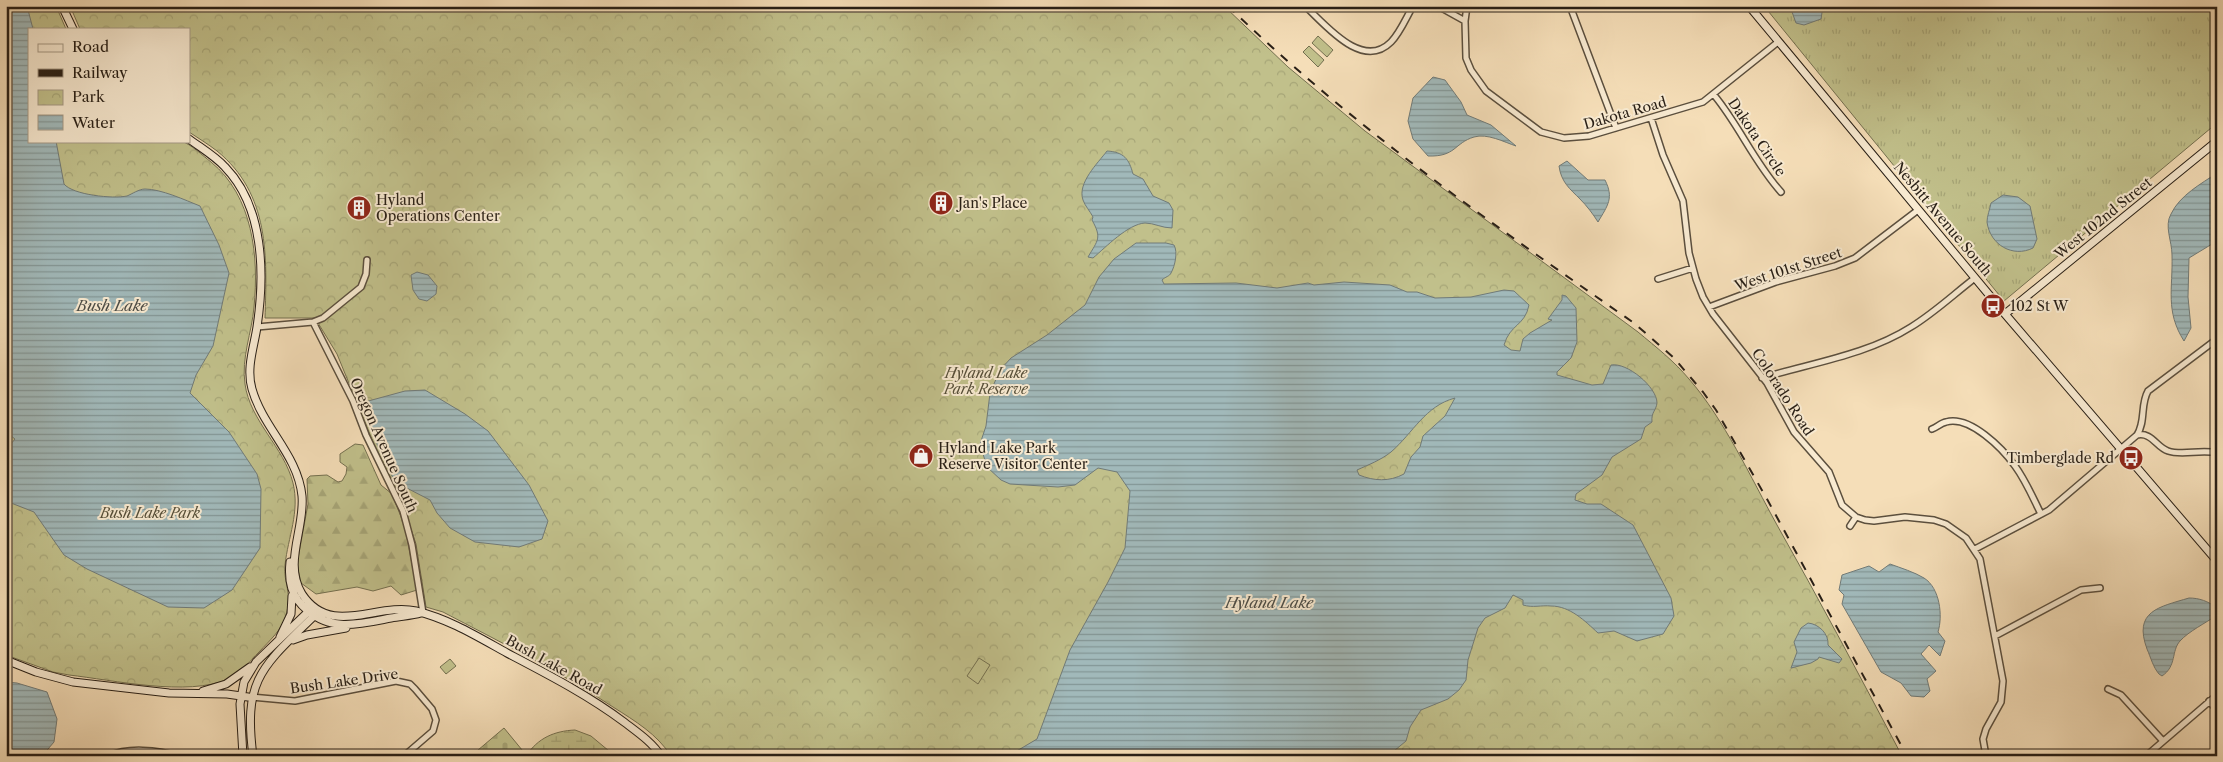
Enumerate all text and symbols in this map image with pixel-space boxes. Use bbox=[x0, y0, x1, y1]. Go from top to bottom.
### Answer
legend bbox=[28, 28, 190, 142]
text: Road bbox=[72, 37, 109, 56]
text: Railway bbox=[72, 63, 128, 82]
text: Park bbox=[72, 87, 106, 106]
street label: Dakota Road bbox=[1581, 92, 1669, 133]
street label: Dakota Circle bbox=[1724, 94, 1790, 180]
text: Water bbox=[71, 113, 116, 132]
street label: Nesbitt Avenue South bbox=[1890, 158, 1996, 280]
street label: West 102nd Street bbox=[2050, 173, 2155, 263]
building icon: Jan's Place bbox=[928, 190, 954, 216]
place label: Hyland Operations Center bbox=[376, 191, 500, 225]
place label: Jan's Place bbox=[956, 194, 1028, 212]
building icon: Hyland Operations Center bbox=[346, 195, 372, 221]
street label: West 101st Street bbox=[1731, 243, 1844, 295]
bus stop icon: 102 St W bbox=[1980, 293, 2006, 319]
water label: Bush Lake bbox=[76, 296, 148, 315]
place label: 102 St W bbox=[2010, 297, 2069, 315]
street label: Colorado Road bbox=[1748, 345, 1818, 440]
park label: Hyland Lake Park Reserve bbox=[943, 364, 1029, 398]
street label: Oregon Avenue South bbox=[346, 375, 422, 515]
place label: Hyland Lake Park Reserve Visitor Center bbox=[938, 439, 1088, 473]
shop icon: Hyland Lake Park Reserve Visitor Center bbox=[908, 443, 934, 469]
bus stop icon: Timberglade Rd bbox=[2118, 445, 2144, 471]
place label: Timberglade Rd bbox=[2007, 449, 2114, 467]
park label: Bush Lake Park bbox=[99, 504, 201, 522]
water label: Hyland Lake bbox=[1224, 593, 1314, 612]
street label: Bush Lake Road bbox=[503, 631, 606, 699]
street label: Bush Lake Drive bbox=[289, 664, 399, 698]

